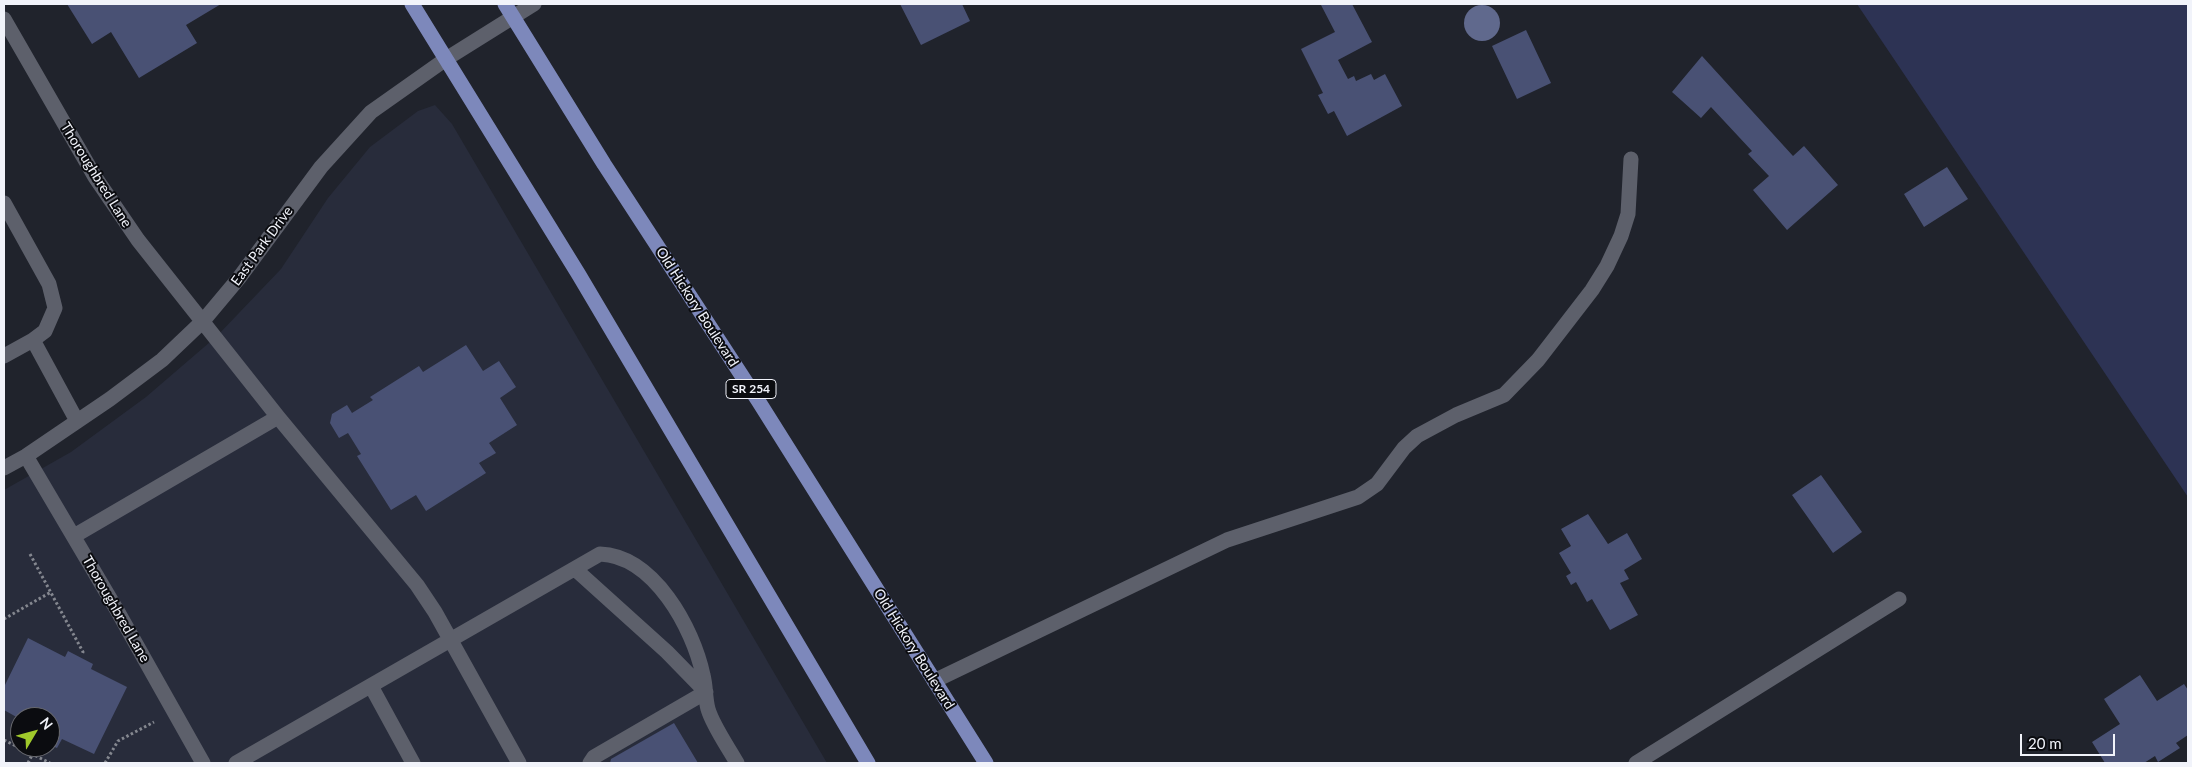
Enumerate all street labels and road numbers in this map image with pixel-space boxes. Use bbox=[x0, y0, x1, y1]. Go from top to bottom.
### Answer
street label: Thoroughbred Lane bbox=[57, 120, 135, 230]
street label: East Park Drive bbox=[228, 203, 296, 289]
street label: Old Hickory Boulevard bbox=[652, 244, 742, 370]
road number: SR 254 bbox=[726, 379, 776, 398]
street label: Thoroughbred Lane bbox=[79, 553, 153, 665]
street label: Old Hickory Boulevard bbox=[870, 586, 958, 712]

